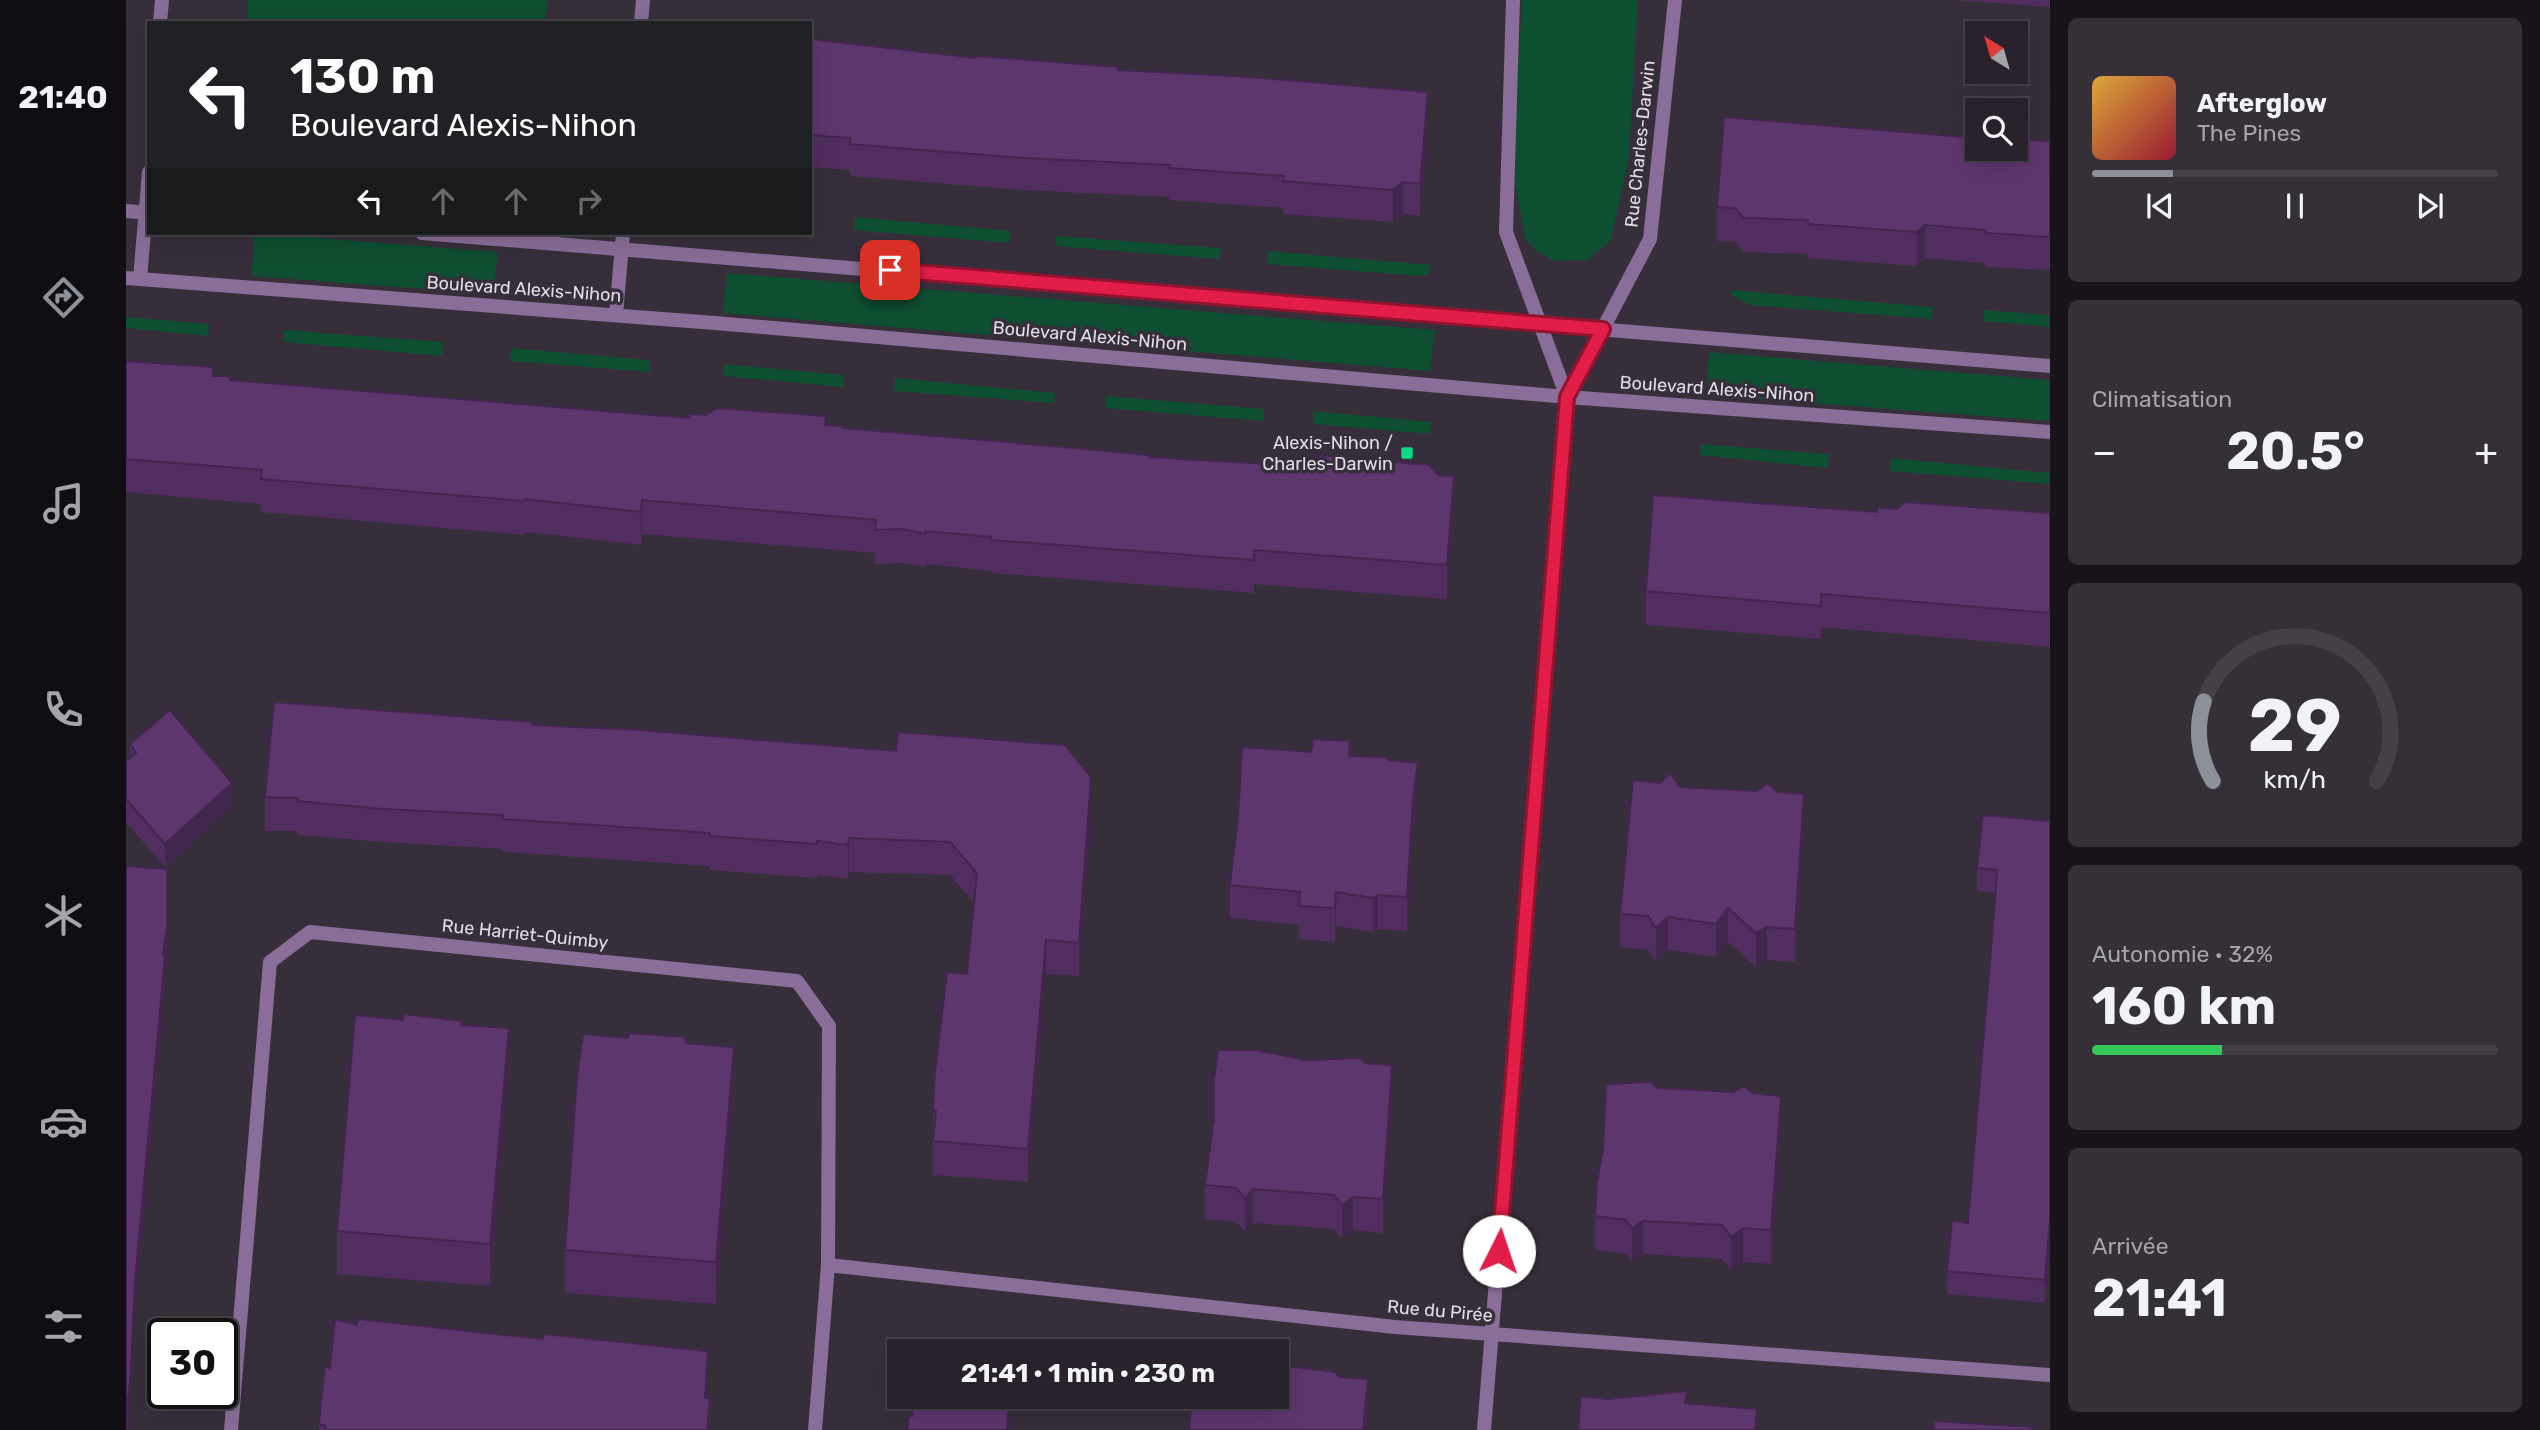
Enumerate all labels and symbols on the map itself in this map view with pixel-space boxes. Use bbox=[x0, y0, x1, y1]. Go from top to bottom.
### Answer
north arrow bbox=[1965, 21, 2028, 84]
street label: Rue Charles-Darwin bbox=[1620, 59, 1660, 229]
pin bbox=[860, 240, 920, 300]
street label: Boulevard Alexis-Nihon bbox=[426, 271, 622, 307]
street label: Boulevard Alexis-Nihon bbox=[992, 317, 1188, 355]
street label: Boulevard Alexis-Nihon bbox=[1619, 371, 1815, 407]
place label: Alexis-Nihon / Charles-Darwin bbox=[1262, 432, 1393, 475]
marker: Alexis-Nihon / Charles-Darwin bbox=[1399, 445, 1415, 461]
street label: Rue Harriet-Quimby bbox=[441, 914, 609, 954]
position arrow bbox=[1462, 1214, 1536, 1288]
street label: Rue du Pirée bbox=[1386, 1295, 1494, 1327]
speed limit sign: 30 bbox=[147, 1318, 238, 1409]

